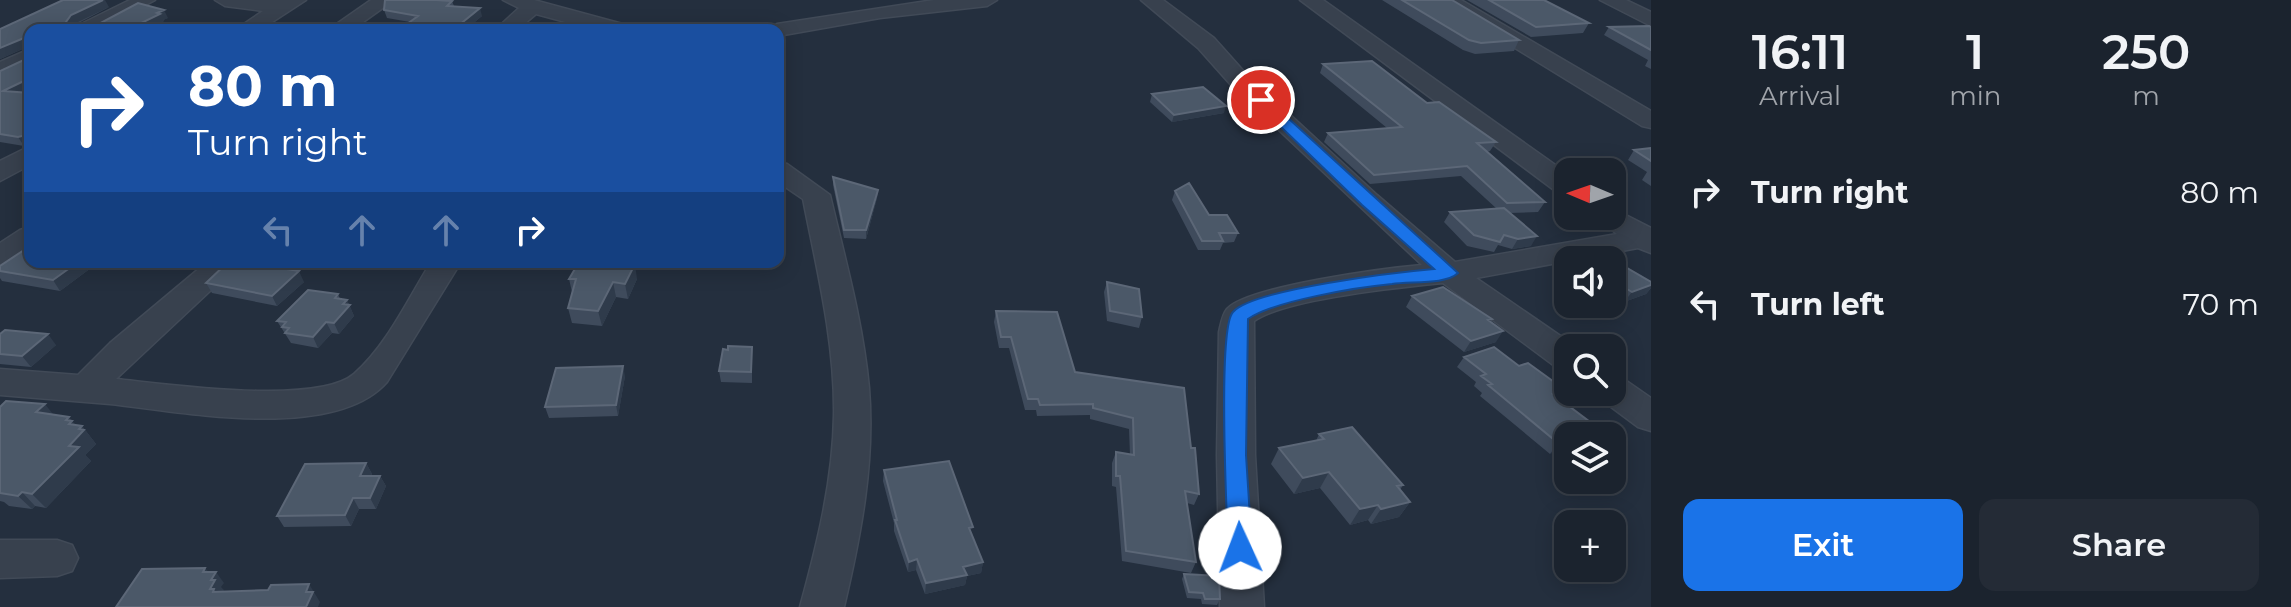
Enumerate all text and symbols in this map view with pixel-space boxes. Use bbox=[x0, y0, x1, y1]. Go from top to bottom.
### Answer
text: 16:11 bbox=[1752, 23, 1848, 81]
text: 1 bbox=[1966, 23, 1984, 81]
text: 250 bbox=[2102, 23, 2190, 81]
text: 80 m bbox=[188, 52, 338, 120]
icon: right bbox=[56, 56, 160, 160]
pin bbox=[1227, 66, 1295, 134]
icon: arrive bbox=[1239, 78, 1283, 122]
text: Arrival bbox=[1759, 80, 1841, 112]
text: min bbox=[1949, 80, 2001, 112]
text: m bbox=[2132, 80, 2160, 112]
text: Turn right bbox=[188, 120, 368, 164]
north arrow bbox=[1554, 158, 1626, 230]
map controls bbox=[1554, 158, 1626, 582]
icon: right bbox=[1683, 170, 1727, 214]
text: Turn right bbox=[1751, 174, 1908, 211]
text: 80 m bbox=[2180, 174, 2259, 211]
icon: left bbox=[256, 208, 300, 252]
icon: ahead bbox=[340, 208, 384, 252]
icon: ahead bbox=[424, 208, 468, 252]
icon: right bbox=[508, 208, 552, 252]
button: sound bbox=[1554, 246, 1626, 318]
icon: left bbox=[1683, 282, 1727, 326]
text: Turn left bbox=[1751, 286, 1884, 323]
text: 70 m bbox=[2182, 286, 2259, 323]
button: search bbox=[1554, 334, 1626, 406]
button: layers bbox=[1554, 422, 1626, 494]
button: Exit bbox=[1683, 499, 1963, 591]
button: Share bbox=[1979, 499, 2259, 591]
position arrow bbox=[1198, 506, 1282, 590]
button: + bbox=[1554, 510, 1626, 582]

